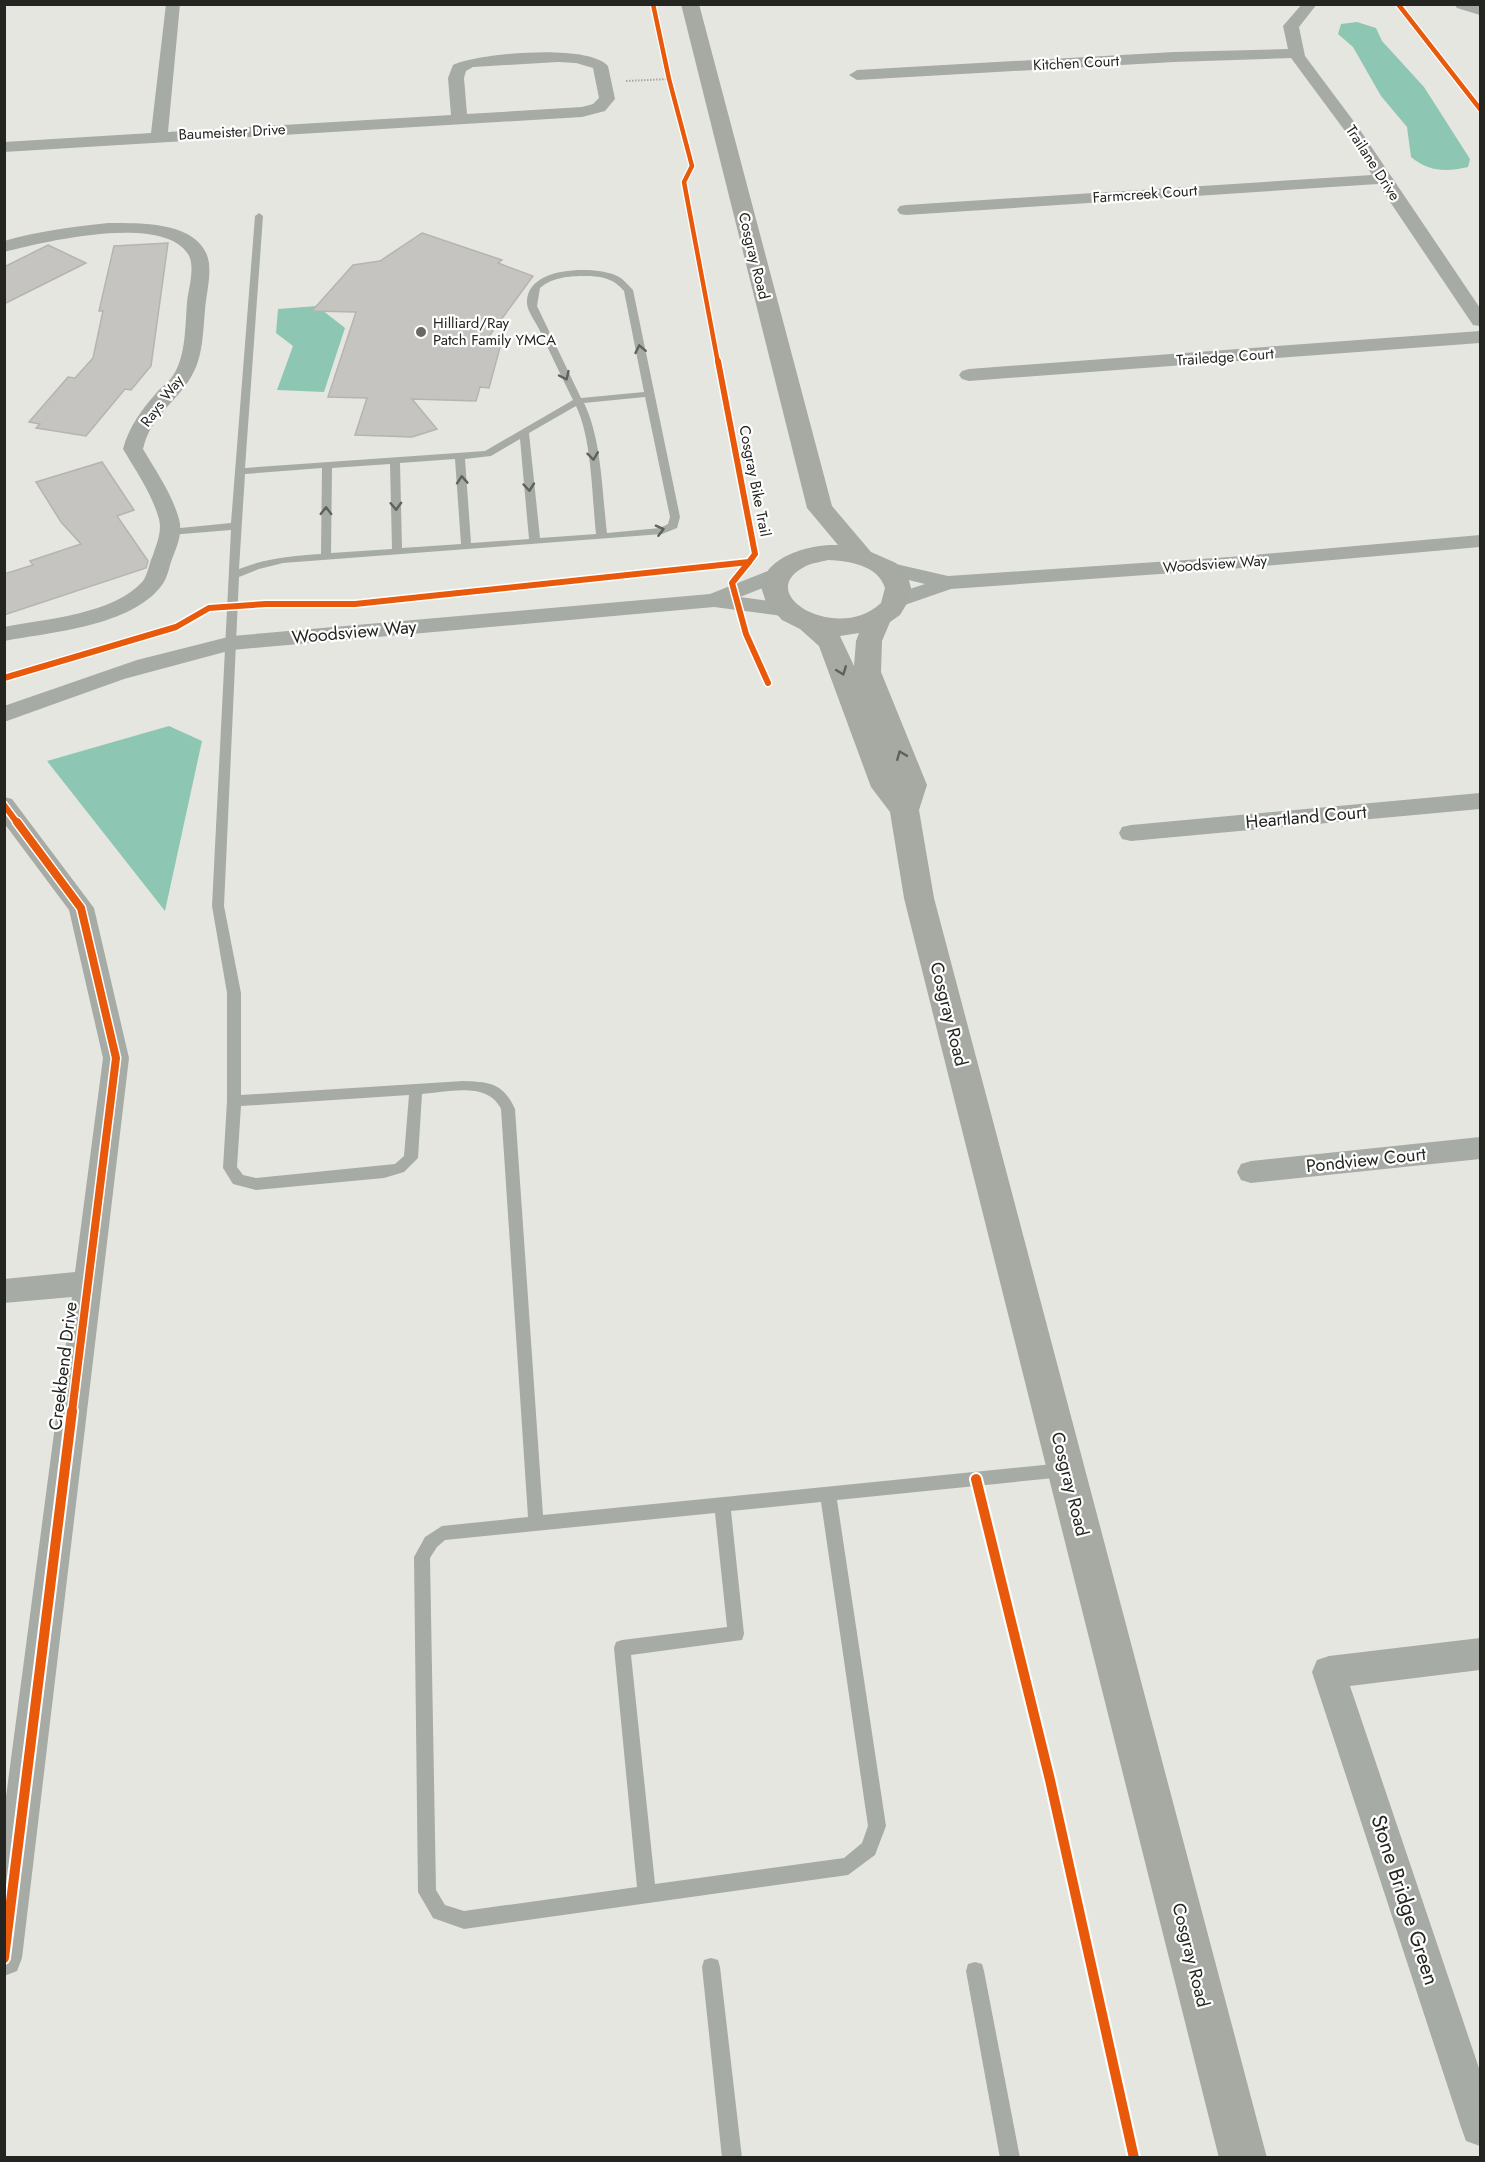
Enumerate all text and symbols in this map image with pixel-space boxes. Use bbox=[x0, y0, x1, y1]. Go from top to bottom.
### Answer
street label: Kitchen Court bbox=[1032, 50, 1120, 76]
street label: Baumeister Drive bbox=[178, 118, 286, 146]
street label: Trailane Drive bbox=[1340, 121, 1406, 205]
street label: Farmcreek Court bbox=[1092, 179, 1198, 209]
street label: Cosgray Road bbox=[733, 210, 775, 302]
place label: Hilliard/Ray Patch Family YMCA bbox=[433, 312, 556, 351]
marker: Hilliard/Ray Patch Family YMCA bbox=[414, 325, 428, 339]
street label: Trailedge Court bbox=[1176, 343, 1275, 371]
one-way arrow bbox=[634, 344, 647, 354]
street label: Rays Way bbox=[135, 370, 189, 431]
one-way arrow bbox=[558, 370, 570, 381]
street label: Cosgray Bike Trail bbox=[733, 424, 777, 538]
one-way arrow bbox=[586, 452, 599, 461]
one-way arrow bbox=[455, 476, 468, 485]
one-way arrow bbox=[522, 483, 535, 492]
one-way arrow bbox=[390, 502, 402, 511]
one-way arrow bbox=[320, 507, 332, 516]
one-way arrow bbox=[655, 524, 665, 537]
street label: Woodsview Way bbox=[1162, 549, 1268, 579]
street label: Woodsview Way bbox=[290, 614, 418, 650]
one-way arrow bbox=[835, 665, 847, 676]
one-way arrow bbox=[896, 750, 908, 761]
street label: Heartland Court bbox=[1244, 799, 1368, 835]
street label: Cosgray Road bbox=[923, 959, 975, 1069]
street label: Pondview Court bbox=[1305, 1141, 1428, 1179]
street label: Creekbend Drive bbox=[42, 1300, 84, 1432]
street label: Cosgray Road bbox=[1044, 1429, 1096, 1539]
street label: Stone Bridge Green bbox=[1363, 1811, 1447, 1989]
street label: Cosgray Road bbox=[1165, 1900, 1217, 2010]

